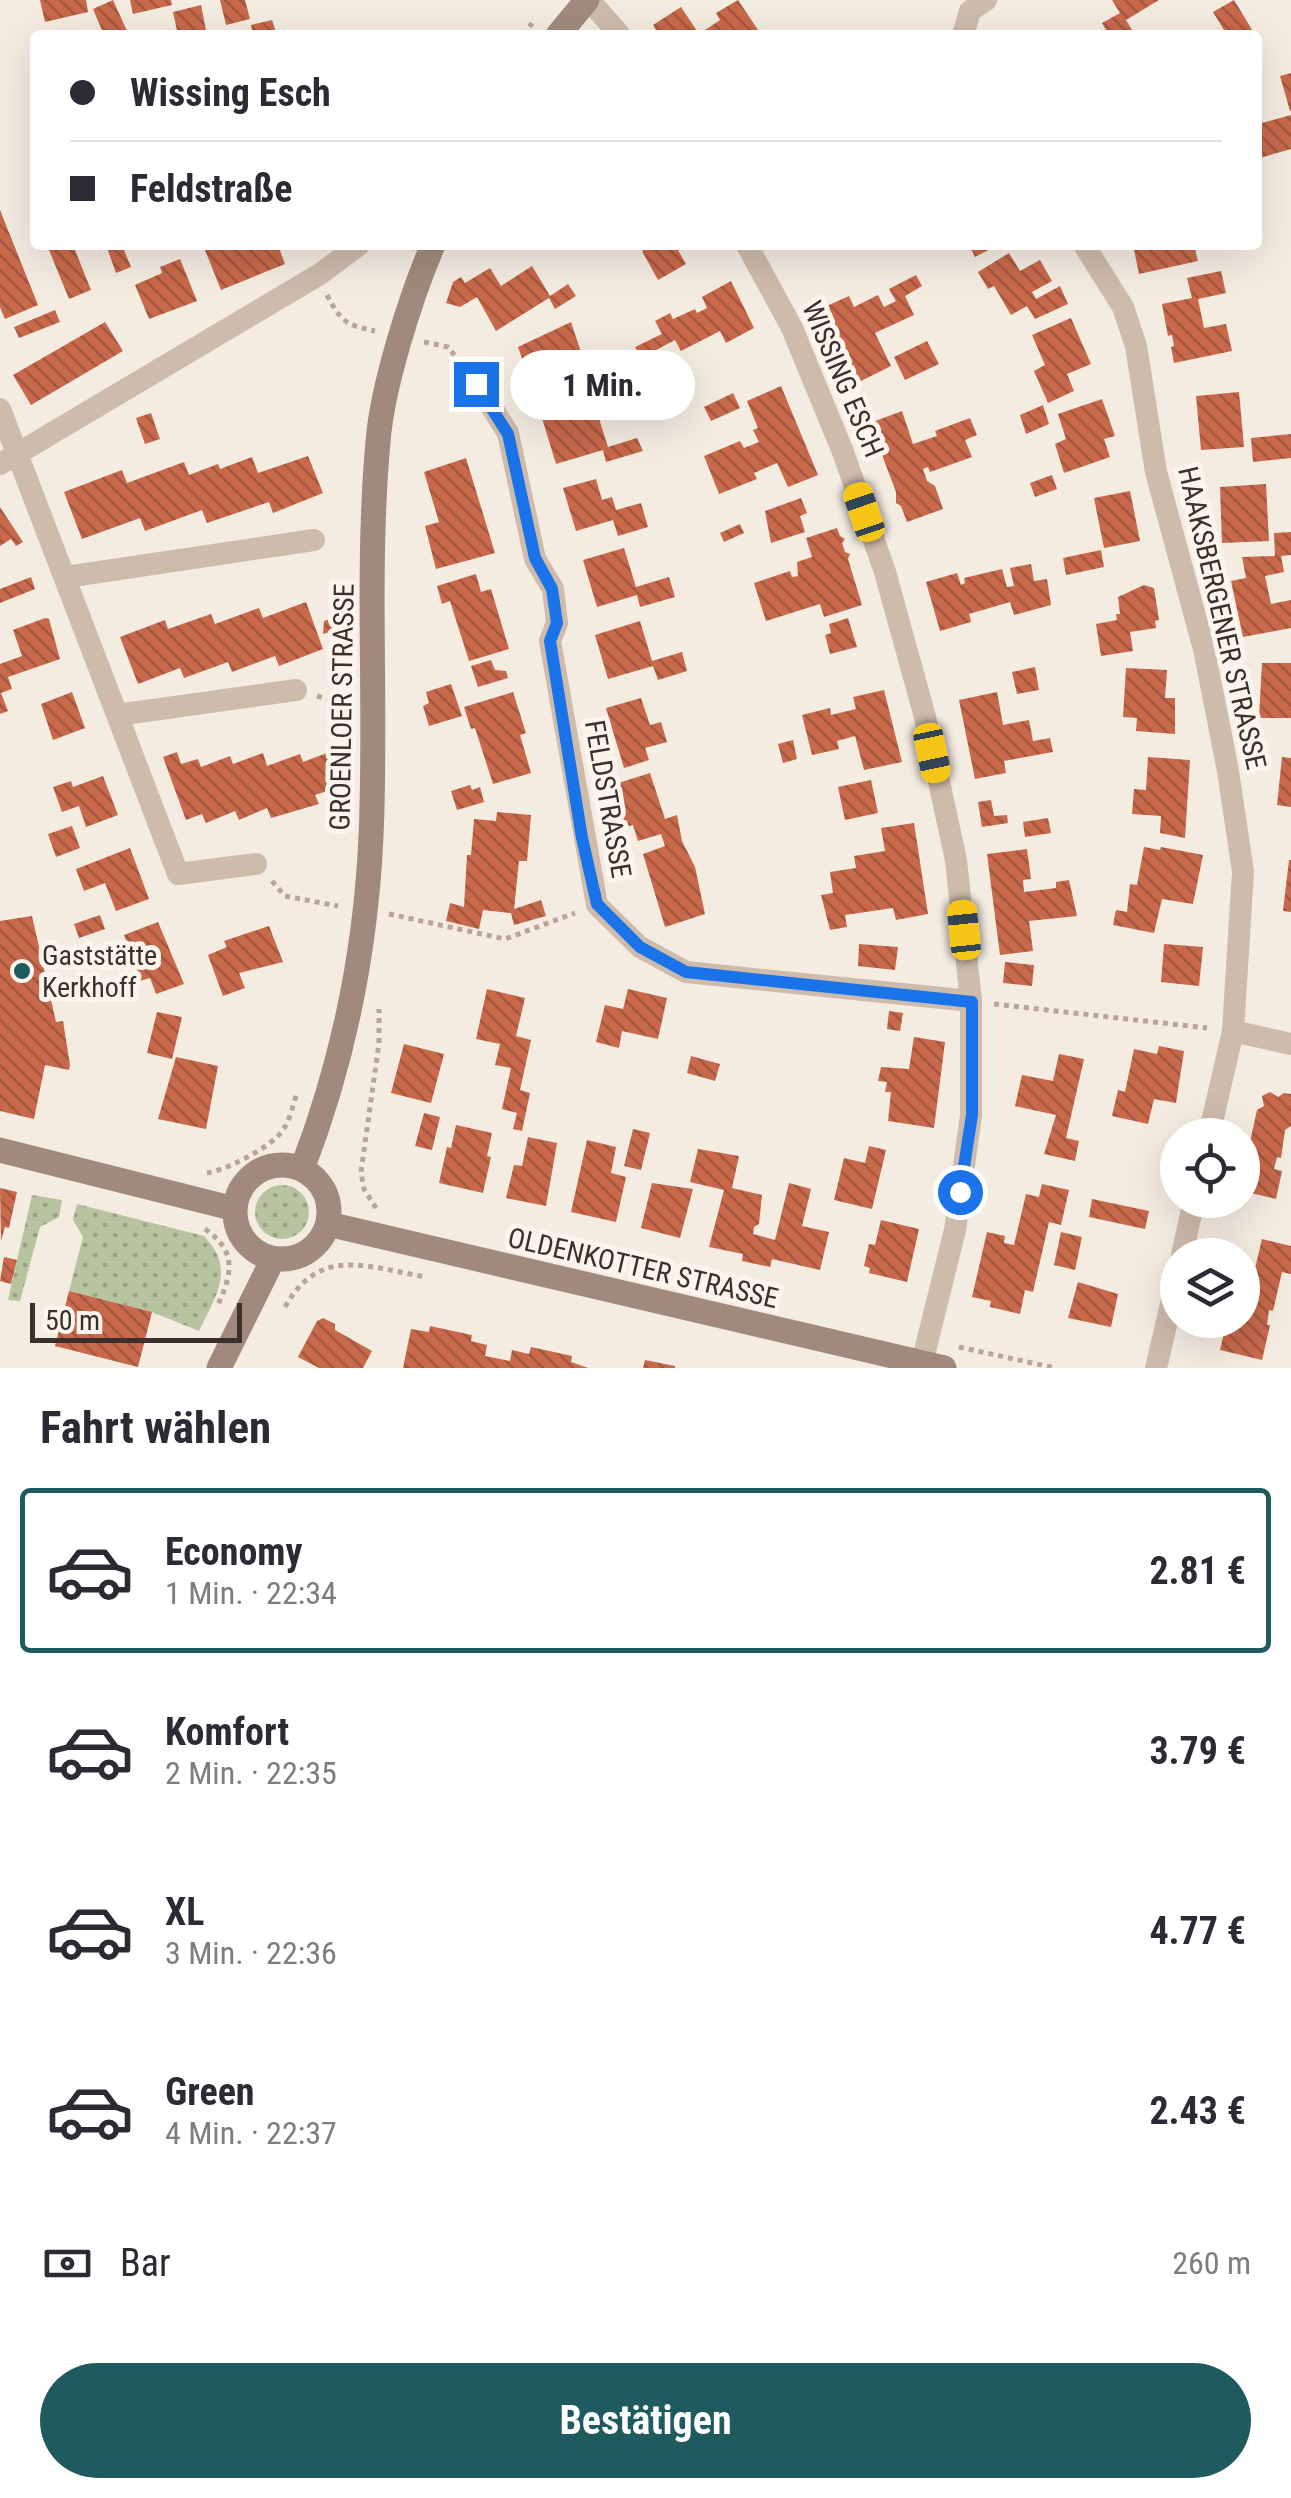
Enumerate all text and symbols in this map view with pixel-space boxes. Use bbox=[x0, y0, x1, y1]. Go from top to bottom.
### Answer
text: Wissing Esch bbox=[130, 71, 331, 115]
text: Feldstraße bbox=[130, 167, 293, 211]
street label: WISSING ESCH bbox=[795, 296, 891, 462]
callout: 1 Min. bbox=[511, 349, 696, 419]
route end bbox=[454, 362, 499, 407]
text: 1 Min. bbox=[562, 366, 643, 404]
street label: HAAKSBERGENER STRASSE bbox=[1171, 463, 1273, 773]
car bbox=[840, 479, 888, 545]
street label: GROENLOER STRASSE bbox=[323, 583, 361, 831]
street label: FELDSTRASSE bbox=[578, 717, 638, 881]
car bbox=[911, 721, 953, 785]
car bbox=[946, 899, 982, 961]
place label: Gaststätte Kerkhoff bbox=[42, 939, 157, 1004]
marker: Gaststätte Kerkhoff bbox=[11, 960, 33, 982]
map controls bbox=[1160, 1118, 1260, 1338]
button: locate bbox=[1160, 1118, 1260, 1218]
route start bbox=[938, 1170, 983, 1215]
street label: OLDENKOTTER STRASSE bbox=[505, 1221, 781, 1315]
button: layers bbox=[1160, 1238, 1260, 1338]
scale bar bbox=[30, 1298, 242, 1342]
text: 50 m bbox=[45, 1304, 100, 1337]
text: Fahrt wählen bbox=[40, 1401, 271, 1454]
icon: car bbox=[45, 1526, 135, 1616]
text: Economy bbox=[165, 1530, 302, 1574]
text: 2.81 € bbox=[1149, 1549, 1246, 1593]
text: 1 Min. · 22:34 bbox=[165, 1574, 337, 1612]
icon: car bbox=[45, 1706, 135, 1796]
text: Komfort bbox=[165, 1710, 289, 1754]
text: 3.79 € bbox=[1149, 1729, 1246, 1773]
text: 2 Min. · 22:35 bbox=[165, 1754, 337, 1792]
icon: car bbox=[45, 1886, 135, 1976]
text: XL bbox=[165, 1890, 204, 1934]
text: 4.77 € bbox=[1149, 1909, 1246, 1953]
text: 3 Min. · 22:36 bbox=[165, 1934, 337, 1972]
icon: car bbox=[45, 2066, 135, 2156]
text: Green bbox=[165, 2070, 255, 2114]
text: 2.43 € bbox=[1149, 2089, 1246, 2133]
text: 4 Min. · 22:37 bbox=[165, 2114, 337, 2152]
icon: cash bbox=[40, 2236, 95, 2291]
text: Bar bbox=[120, 2241, 171, 2285]
text: 260 m bbox=[1172, 2244, 1251, 2282]
button: Bestätigen bbox=[40, 2363, 1251, 2478]

